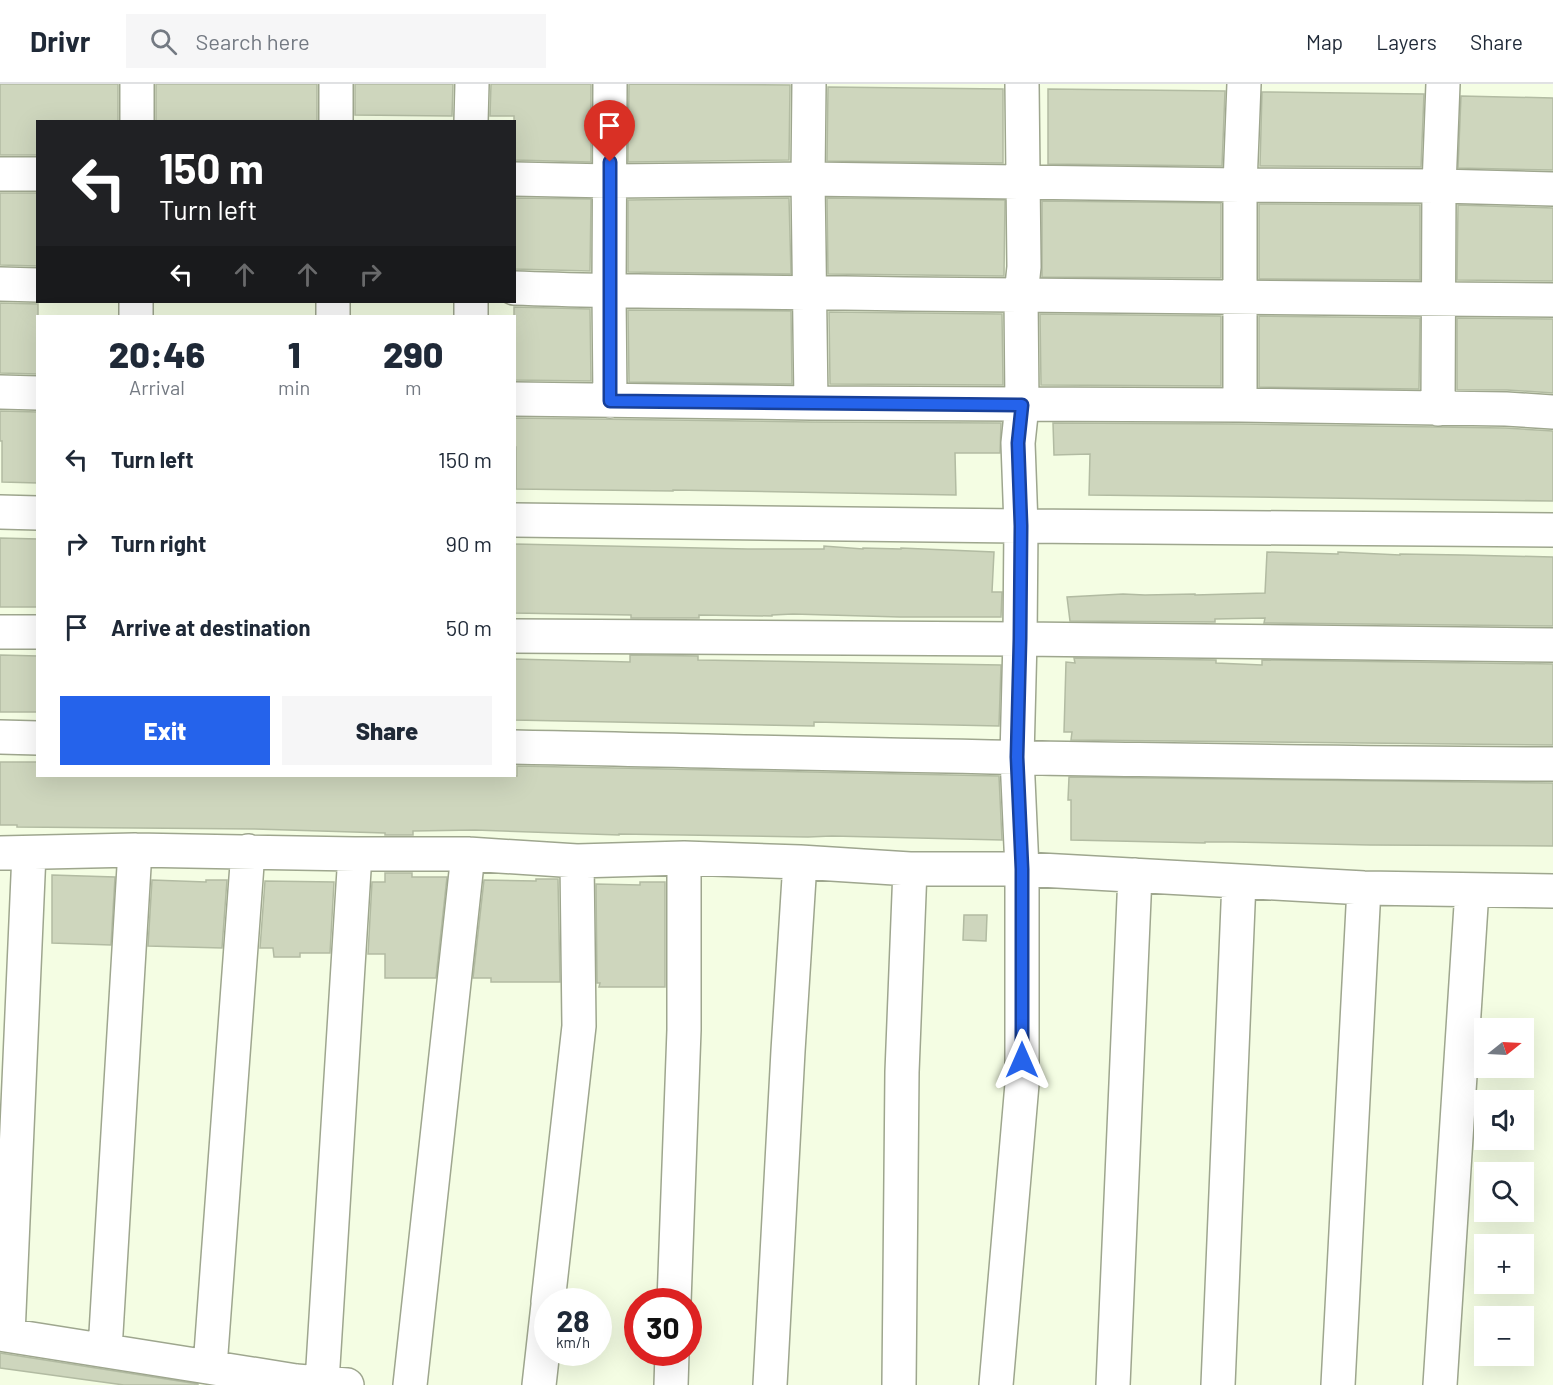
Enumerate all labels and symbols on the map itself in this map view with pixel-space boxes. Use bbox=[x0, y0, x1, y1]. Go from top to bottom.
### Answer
pin bbox=[584, 100, 635, 162]
north arrow bbox=[1474, 1018, 1534, 1078]
position arrow bbox=[990, 1028, 1054, 1092]
speed limit sign: 30 bbox=[624, 1288, 702, 1366]

